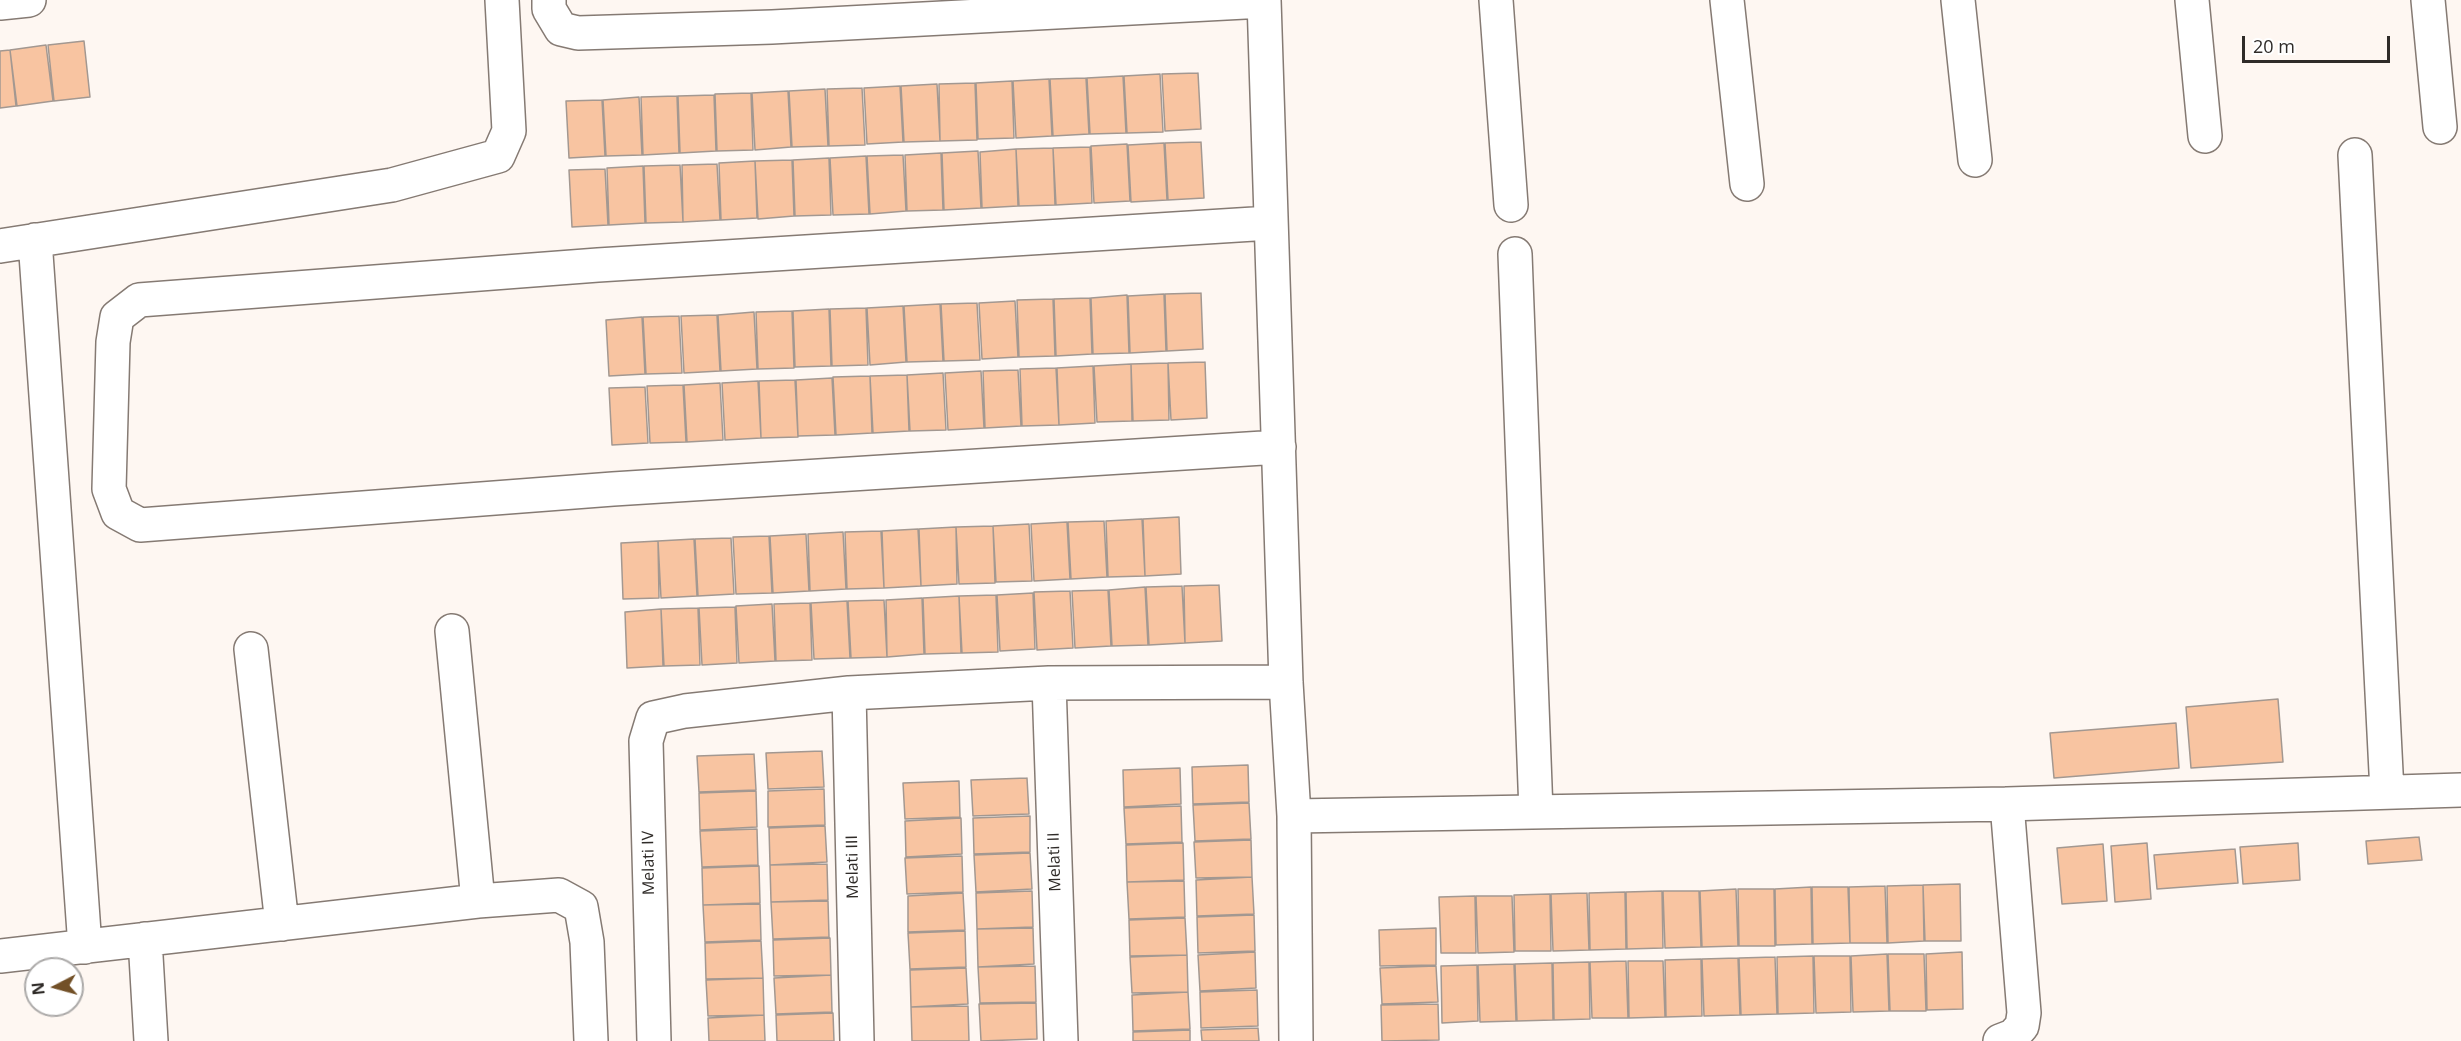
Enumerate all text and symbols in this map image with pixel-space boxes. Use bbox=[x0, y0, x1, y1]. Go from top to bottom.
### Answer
scale bar bbox=[2245, 24, 2394, 62]
text: 20 m bbox=[2253, 34, 2295, 58]
street label: Melati IV bbox=[639, 831, 659, 895]
street label: Melati II bbox=[1044, 832, 1066, 892]
street label: Melati III bbox=[843, 835, 863, 899]
north arrow bbox=[24, 957, 84, 1017]
text: N bbox=[26, 981, 50, 996]

